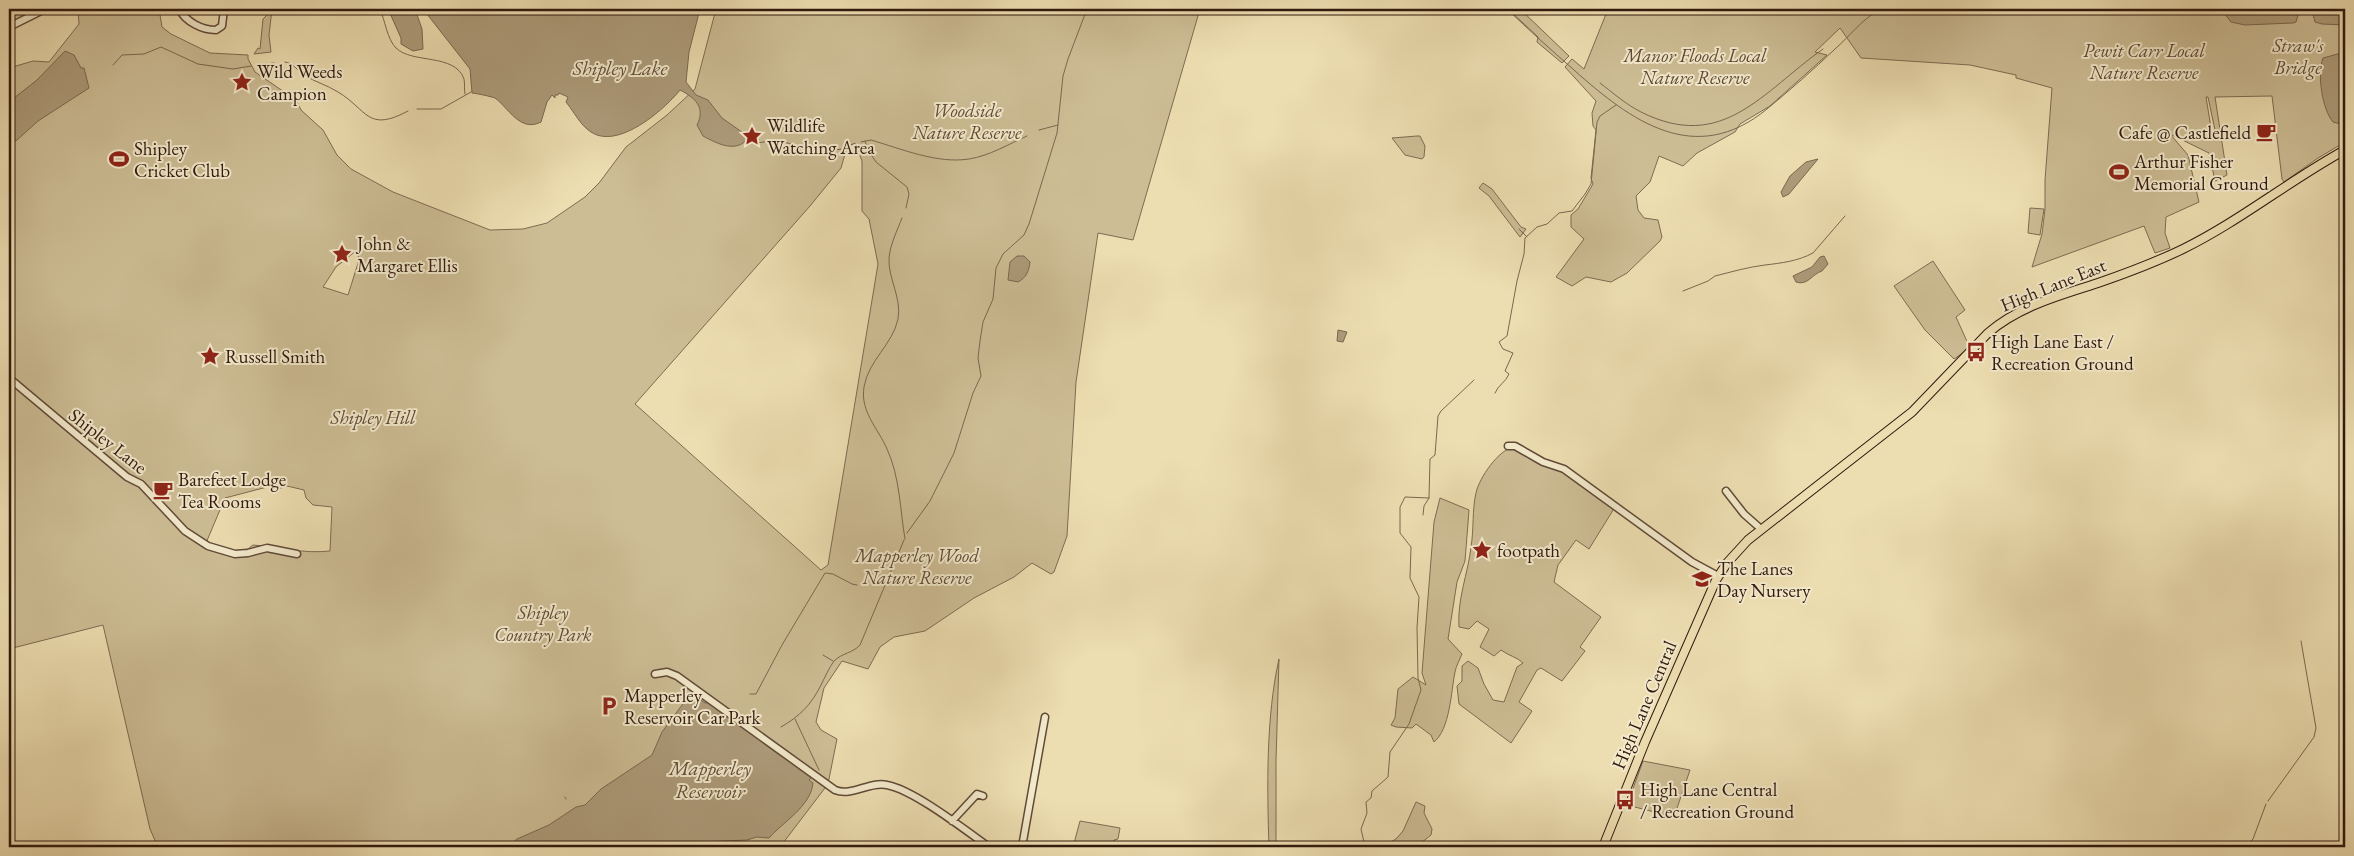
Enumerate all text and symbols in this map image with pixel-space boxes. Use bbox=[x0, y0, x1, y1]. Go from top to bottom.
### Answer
park label: Straw's Bridge bbox=[2271, 33, 2324, 80]
park label: Pewit Carr Local Nature Reserve bbox=[2083, 38, 2205, 85]
park label: Manor Floods Local Nature Reserve bbox=[1622, 43, 1767, 90]
water label: Shipley Lake bbox=[572, 55, 668, 81]
place label: Wild Weeds Campion bbox=[257, 59, 342, 106]
place icon: Wild Weeds Campion bbox=[231, 71, 253, 93]
park label: Woodside Nature Reserve bbox=[911, 98, 1022, 145]
place label: Wildlife Watching Area bbox=[767, 113, 875, 160]
place label: Cafe @ Castlefield bbox=[2119, 120, 2251, 145]
cafe icon: Cafe @ Castlefield bbox=[2255, 121, 2277, 143]
place icon: Wildlife Watching Area bbox=[741, 125, 763, 147]
place label: Shipley Cricket Club bbox=[134, 136, 230, 183]
sports icon: Shipley Cricket Club bbox=[108, 148, 130, 170]
place label: Arthur Fisher Memorial Ground bbox=[2133, 149, 2269, 196]
sports icon: Arthur Fisher Memorial Ground bbox=[2108, 161, 2130, 183]
place label: John & Margaret Ellis bbox=[355, 231, 458, 278]
place icon: John & Margaret Ellis bbox=[331, 243, 353, 265]
street label: High Lane East bbox=[1997, 252, 2110, 318]
place label: High Lane East / Recreation Ground bbox=[1991, 329, 2134, 376]
bus stop icon: High Lane East / Recreation Ground bbox=[1965, 341, 1987, 363]
place label: Russell Smith bbox=[225, 344, 325, 369]
place icon: Russell Smith bbox=[199, 345, 221, 367]
street label: Shipley Lane bbox=[64, 403, 152, 479]
park label: Shipley Hill bbox=[330, 405, 416, 430]
place label: Barefeet Lodge Tea Rooms bbox=[178, 467, 286, 514]
cafe icon: Barefeet Lodge Tea Rooms bbox=[152, 479, 174, 501]
place label: footpath bbox=[1497, 538, 1560, 563]
place icon: footpath bbox=[1471, 539, 1493, 561]
park label: Mapperley Wood Nature Reserve bbox=[854, 543, 979, 590]
place label: The Lanes Day Nursery bbox=[1717, 556, 1811, 603]
school or university icon: The Lanes Day Nursery bbox=[1691, 568, 1713, 590]
park label: Shipley Country Park bbox=[494, 600, 592, 647]
street label: High Lane Central bbox=[1606, 637, 1682, 773]
place label: Mapperley Reservoir Car Park bbox=[624, 683, 762, 730]
parking icon: Mapperley Reservoir Car Park bbox=[598, 695, 620, 717]
water label: Mapperley Reservoir bbox=[668, 755, 751, 804]
place label: High Lane Central / Recreation Ground bbox=[1640, 777, 1794, 824]
bus stop icon: High Lane Central / Recreation Ground bbox=[1614, 789, 1636, 811]

